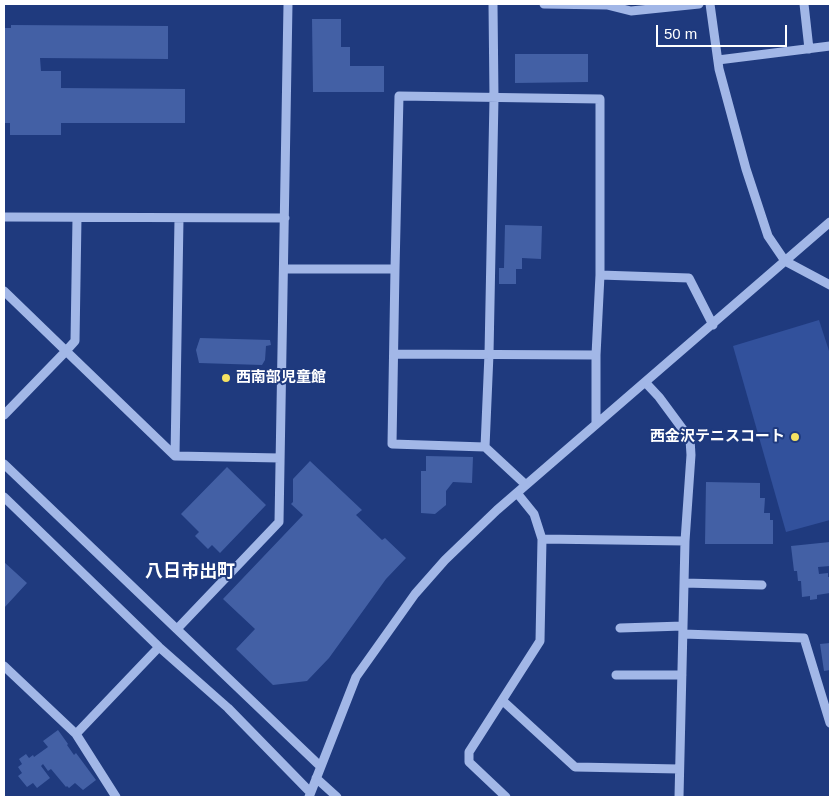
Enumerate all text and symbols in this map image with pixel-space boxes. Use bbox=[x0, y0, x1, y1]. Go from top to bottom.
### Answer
scale bar bbox=[659, 15, 790, 47]
text: 50 m bbox=[664, 25, 697, 42]
place label: 西南部児童館 bbox=[236, 369, 326, 387]
marker: 西南部児童館 bbox=[220, 372, 232, 384]
place label: 西金沢テニスコート bbox=[650, 428, 785, 446]
marker: 西金沢テニスコート bbox=[789, 431, 801, 443]
district label: 八日市出町 bbox=[145, 561, 235, 583]

